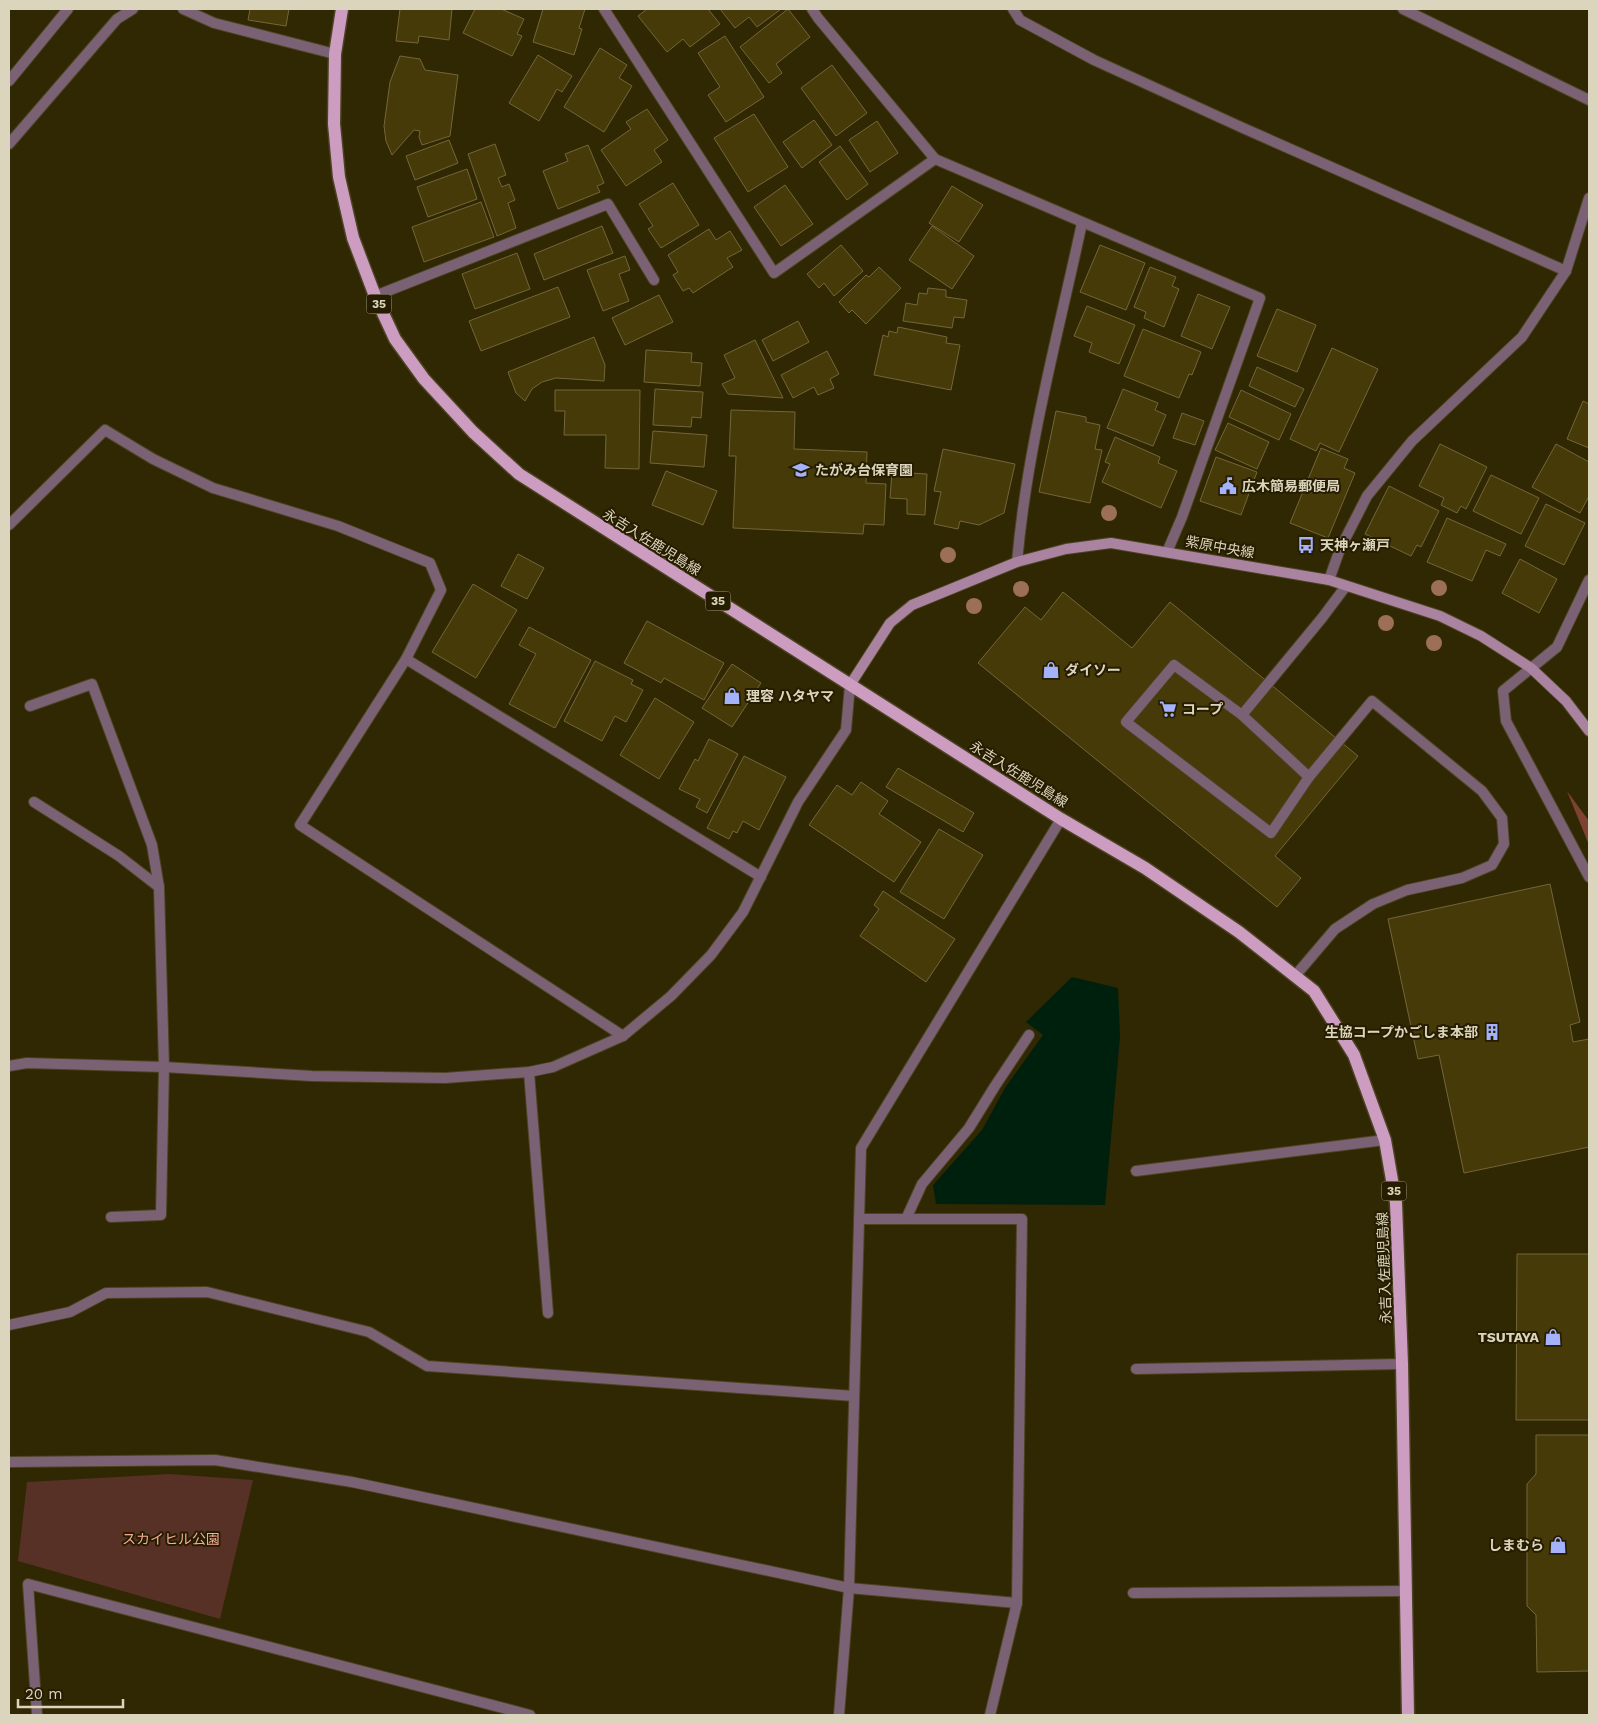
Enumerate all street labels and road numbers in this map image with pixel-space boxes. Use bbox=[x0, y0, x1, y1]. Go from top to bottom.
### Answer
road number: 35 bbox=[366, 294, 392, 314]
street label: 永吉入佐鹿児島線 bbox=[600, 506, 704, 578]
street label: 紫原中央線 bbox=[1184, 533, 1256, 561]
road number: 35 bbox=[706, 592, 730, 610]
street label: 永吉入佐鹿児島線 bbox=[967, 738, 1071, 810]
road number: 35 bbox=[1382, 1182, 1406, 1200]
street label: 永吉入佐鹿児島線 bbox=[1374, 1212, 1394, 1324]

